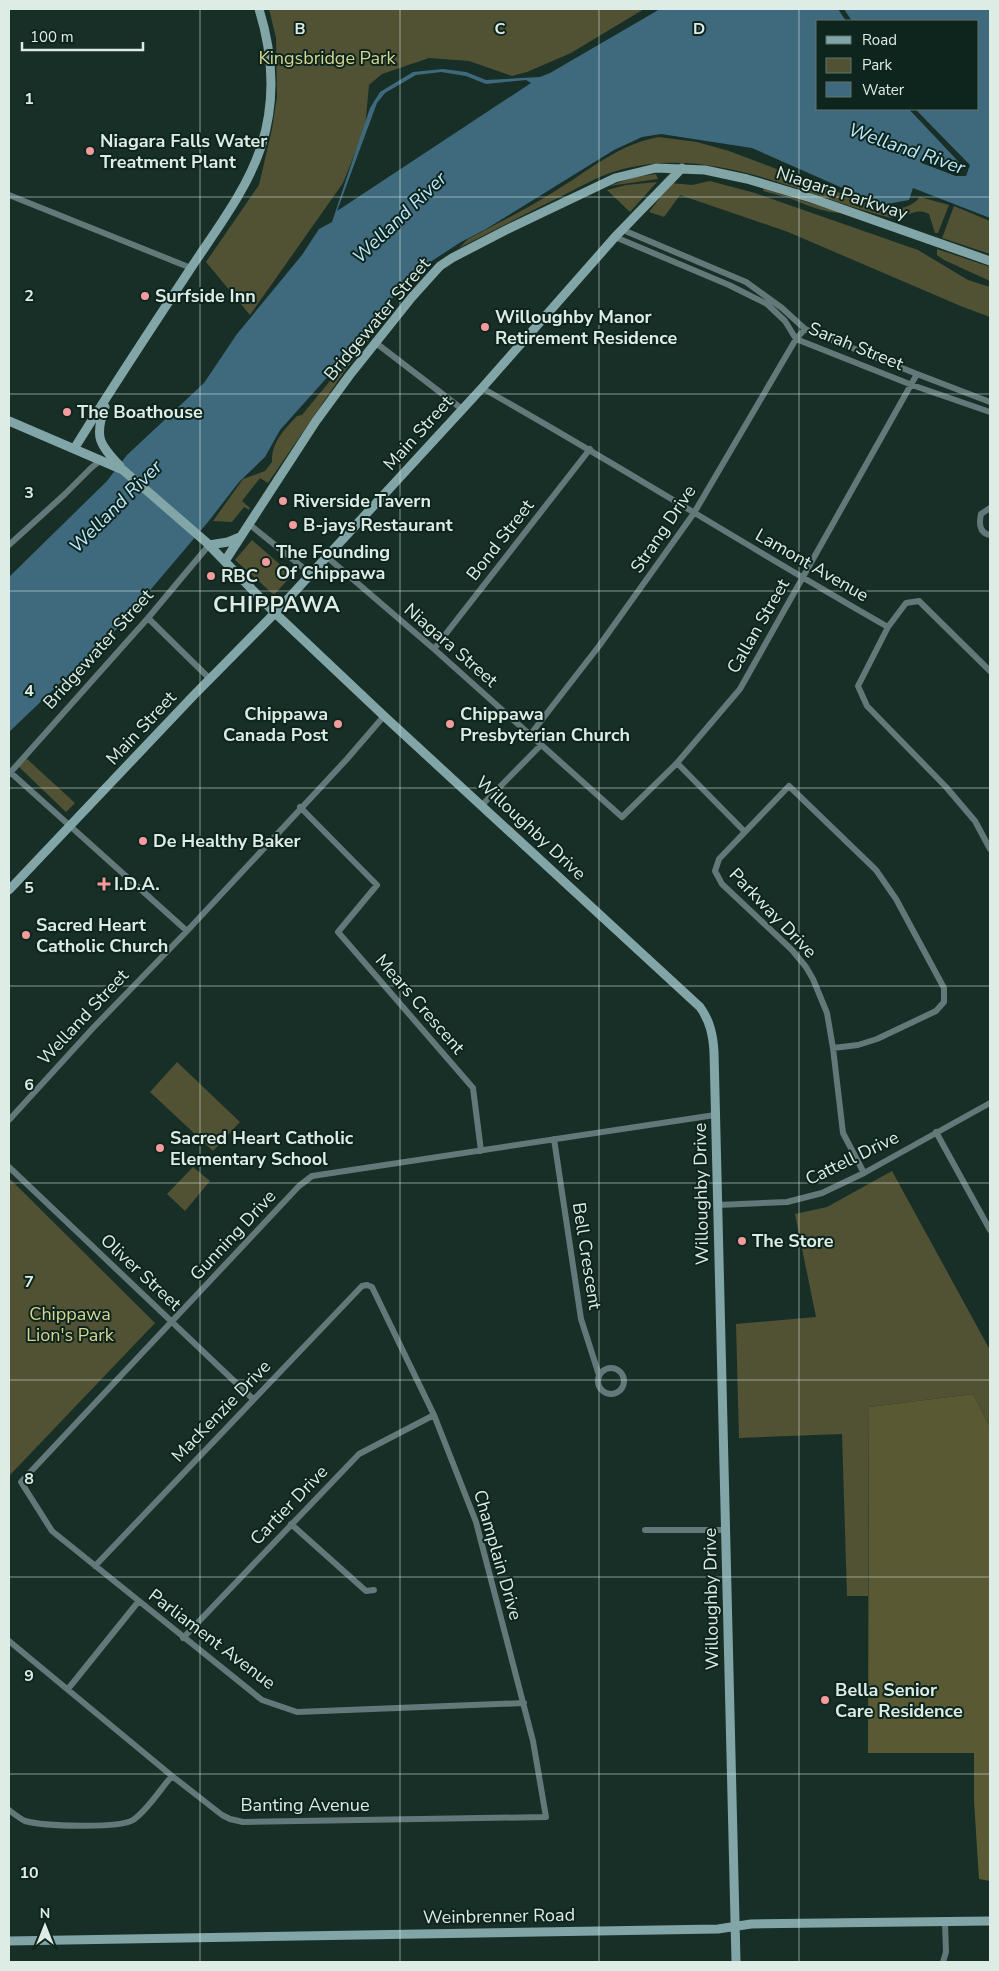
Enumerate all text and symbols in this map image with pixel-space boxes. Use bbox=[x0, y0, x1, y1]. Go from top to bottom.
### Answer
text: B bbox=[294, 18, 306, 40]
text: C bbox=[495, 18, 506, 40]
text: D bbox=[693, 18, 705, 40]
scale bar bbox=[22, 20, 144, 52]
legend bbox=[816, 20, 979, 110]
text: 100 m bbox=[30, 27, 74, 47]
text: Road bbox=[862, 30, 897, 50]
park label: Kingsbridge Park bbox=[258, 46, 397, 70]
text: Park bbox=[862, 55, 892, 75]
text: Water bbox=[862, 80, 905, 100]
text: 1 bbox=[24, 88, 34, 110]
water label: Welland River bbox=[845, 117, 970, 181]
place label: Niagara Falls Water Treatment Plant bbox=[100, 129, 267, 174]
marker: Niagara Falls Water Treatment Plant bbox=[84, 145, 96, 157]
street label: Niagara Parkway bbox=[773, 160, 912, 226]
water label: Welland River bbox=[347, 165, 453, 269]
street label: Bridgewater Street bbox=[318, 252, 436, 386]
place label: Surfside Inn bbox=[155, 284, 256, 308]
text: 2 bbox=[24, 285, 34, 307]
marker: Surfside Inn bbox=[139, 290, 151, 302]
place label: Willoughby Manor Retirement Residence bbox=[495, 305, 677, 350]
street label: Sarah Street bbox=[805, 316, 908, 376]
marker: Willoughby Manor Retirement Residence bbox=[479, 321, 491, 333]
street label: Main Street bbox=[378, 390, 459, 476]
place label: The Boathouse bbox=[77, 400, 203, 424]
marker: The Boathouse bbox=[61, 406, 73, 418]
water label: Welland River bbox=[64, 454, 169, 559]
street label: Strang Drive bbox=[625, 480, 701, 578]
text: 3 bbox=[24, 482, 34, 504]
place label: Riverside Tavern bbox=[293, 489, 431, 513]
street label: Bond Street bbox=[461, 494, 540, 585]
marker: Riverside Tavern bbox=[277, 495, 289, 507]
place label: B-jays Restaurant bbox=[303, 513, 453, 537]
marker: B-jays Restaurant bbox=[287, 519, 299, 531]
street label: Lamont Avenue bbox=[751, 523, 873, 607]
place label: The Founding Of Chippawa bbox=[276, 540, 390, 585]
marker: The Founding Of Chippawa bbox=[260, 556, 272, 568]
place label: RBC bbox=[221, 564, 258, 588]
marker: RBC bbox=[205, 570, 217, 582]
street label: Callan Street bbox=[721, 574, 795, 678]
street label: Bridgewater Street bbox=[38, 583, 159, 714]
district label: CHIPPAWA bbox=[213, 590, 341, 620]
street label: Niagara Street bbox=[399, 598, 503, 693]
text: 4 bbox=[24, 680, 34, 702]
street label: Main Street bbox=[100, 685, 182, 770]
place label: Chippawa Canada Post bbox=[223, 702, 328, 747]
place label: Chippawa Presbyterian Church bbox=[460, 702, 630, 747]
marker: Chippawa Canada Post bbox=[332, 718, 344, 730]
marker: Chippawa Presbyterian Church bbox=[444, 718, 456, 730]
street label: Willoughby Drive bbox=[471, 771, 591, 885]
place label: De Healthy Baker bbox=[153, 829, 301, 853]
marker: De Healthy Baker bbox=[137, 835, 149, 847]
street label: Parkway Drive bbox=[724, 863, 822, 963]
place label: I.D.A. bbox=[114, 872, 160, 896]
text: 5 bbox=[24, 877, 34, 899]
marker: I.D.A. bbox=[98, 878, 110, 890]
place label: Sacred Heart Catholic Church bbox=[36, 913, 168, 958]
marker: Sacred Heart Catholic Church bbox=[20, 929, 32, 941]
street label: Mears Crescent bbox=[370, 949, 471, 1060]
street label: Welland Street bbox=[32, 963, 134, 1070]
text: 6 bbox=[24, 1074, 34, 1096]
street label: Willoughby Drive bbox=[688, 1123, 714, 1265]
street label: Cattell Drive bbox=[801, 1125, 903, 1191]
place label: Sacred Heart Catholic Elementary School bbox=[170, 1126, 354, 1171]
marker: Sacred Heart Catholic Elementary School bbox=[154, 1142, 166, 1154]
street label: Gunning Drive bbox=[185, 1184, 281, 1286]
street label: Bell Crescent bbox=[567, 1201, 607, 1312]
street label: Oliver Street bbox=[95, 1228, 187, 1316]
place label: The Store bbox=[752, 1229, 834, 1253]
marker: The Store bbox=[736, 1235, 748, 1247]
text: 7 bbox=[24, 1271, 34, 1293]
park label: Chippawa Lion's Park bbox=[26, 1302, 115, 1347]
street label: MacKenzie Drive bbox=[166, 1355, 276, 1467]
street label: Cartier Drive bbox=[245, 1460, 333, 1550]
text: 8 bbox=[24, 1468, 34, 1490]
street label: Champlain Drive bbox=[468, 1487, 528, 1623]
street label: Willoughby Drive bbox=[698, 1528, 724, 1670]
street label: Parliament Avenue bbox=[144, 1583, 280, 1695]
text: 9 bbox=[24, 1665, 34, 1687]
place label: Bella Senior Care Residence bbox=[835, 1678, 963, 1723]
marker: Bella Senior Care Residence bbox=[819, 1694, 831, 1706]
street label: Banting Avenue bbox=[240, 1793, 370, 1817]
text: 10 bbox=[19, 1862, 39, 1884]
north arrow bbox=[20, 1901, 70, 1951]
street label: Weinbrenner Road bbox=[423, 1903, 575, 1929]
text: N bbox=[40, 1904, 50, 1923]

